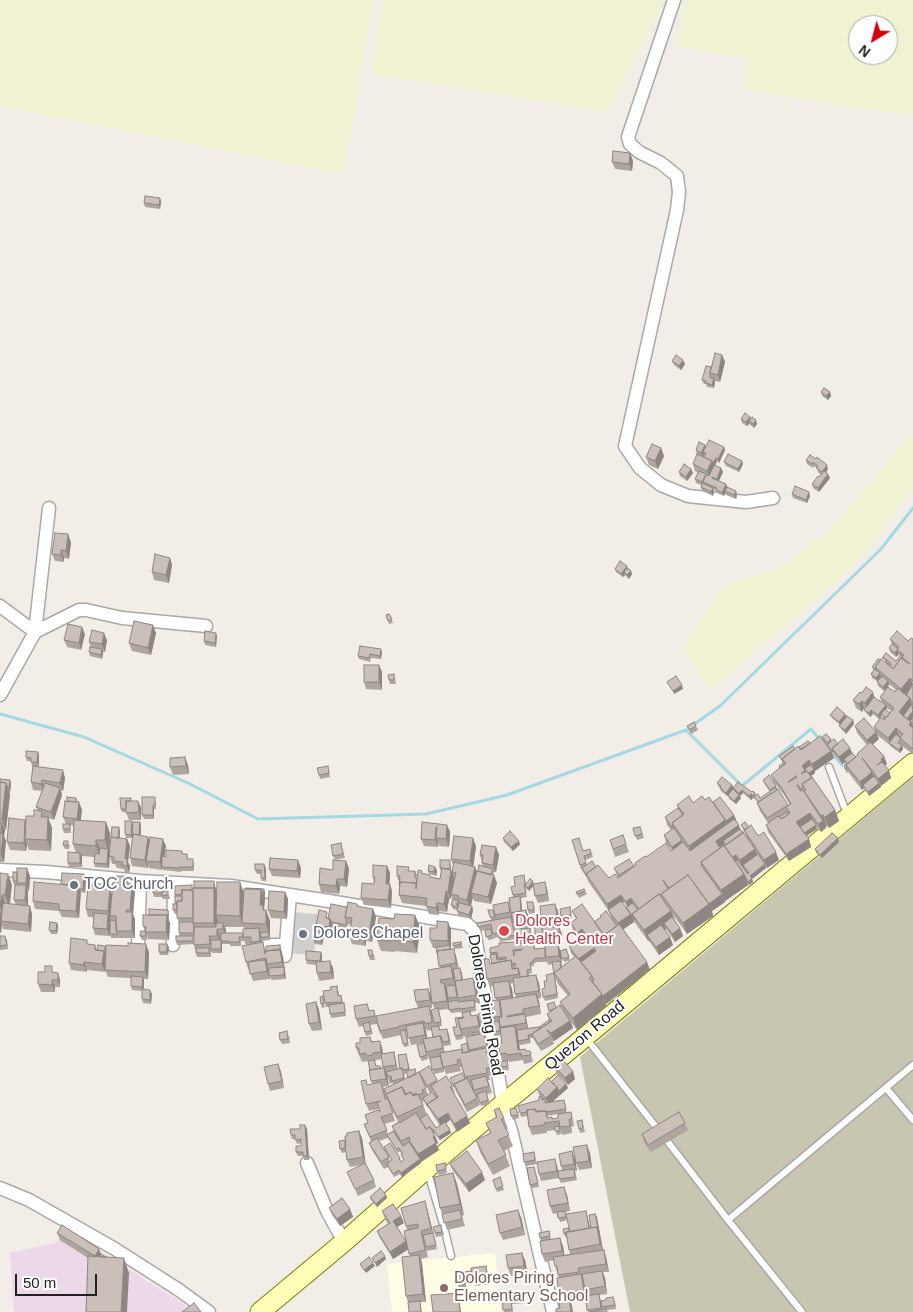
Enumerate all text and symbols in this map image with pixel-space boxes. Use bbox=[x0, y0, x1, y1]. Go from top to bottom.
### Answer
north arrow bbox=[848, 15, 898, 65]
text: N bbox=[856, 42, 873, 61]
place label: TOC Church bbox=[84, 875, 174, 895]
marker: TOC Church bbox=[68, 879, 80, 891]
place label: Dolores Health Center bbox=[515, 912, 614, 950]
place label: Dolores Chapel bbox=[313, 924, 423, 944]
marker: Dolores Health Center bbox=[497, 924, 511, 938]
marker: Dolores Chapel bbox=[297, 928, 309, 940]
street label: Dolores Piring Road bbox=[463, 933, 507, 1077]
street label: Quezon Road bbox=[541, 997, 629, 1075]
scale bar bbox=[18, 1264, 100, 1296]
place label: Dolores Piring Elementary School bbox=[454, 1269, 588, 1307]
text: 50 m bbox=[23, 1274, 56, 1291]
marker: Dolores Piring Elementary School bbox=[438, 1282, 450, 1294]

